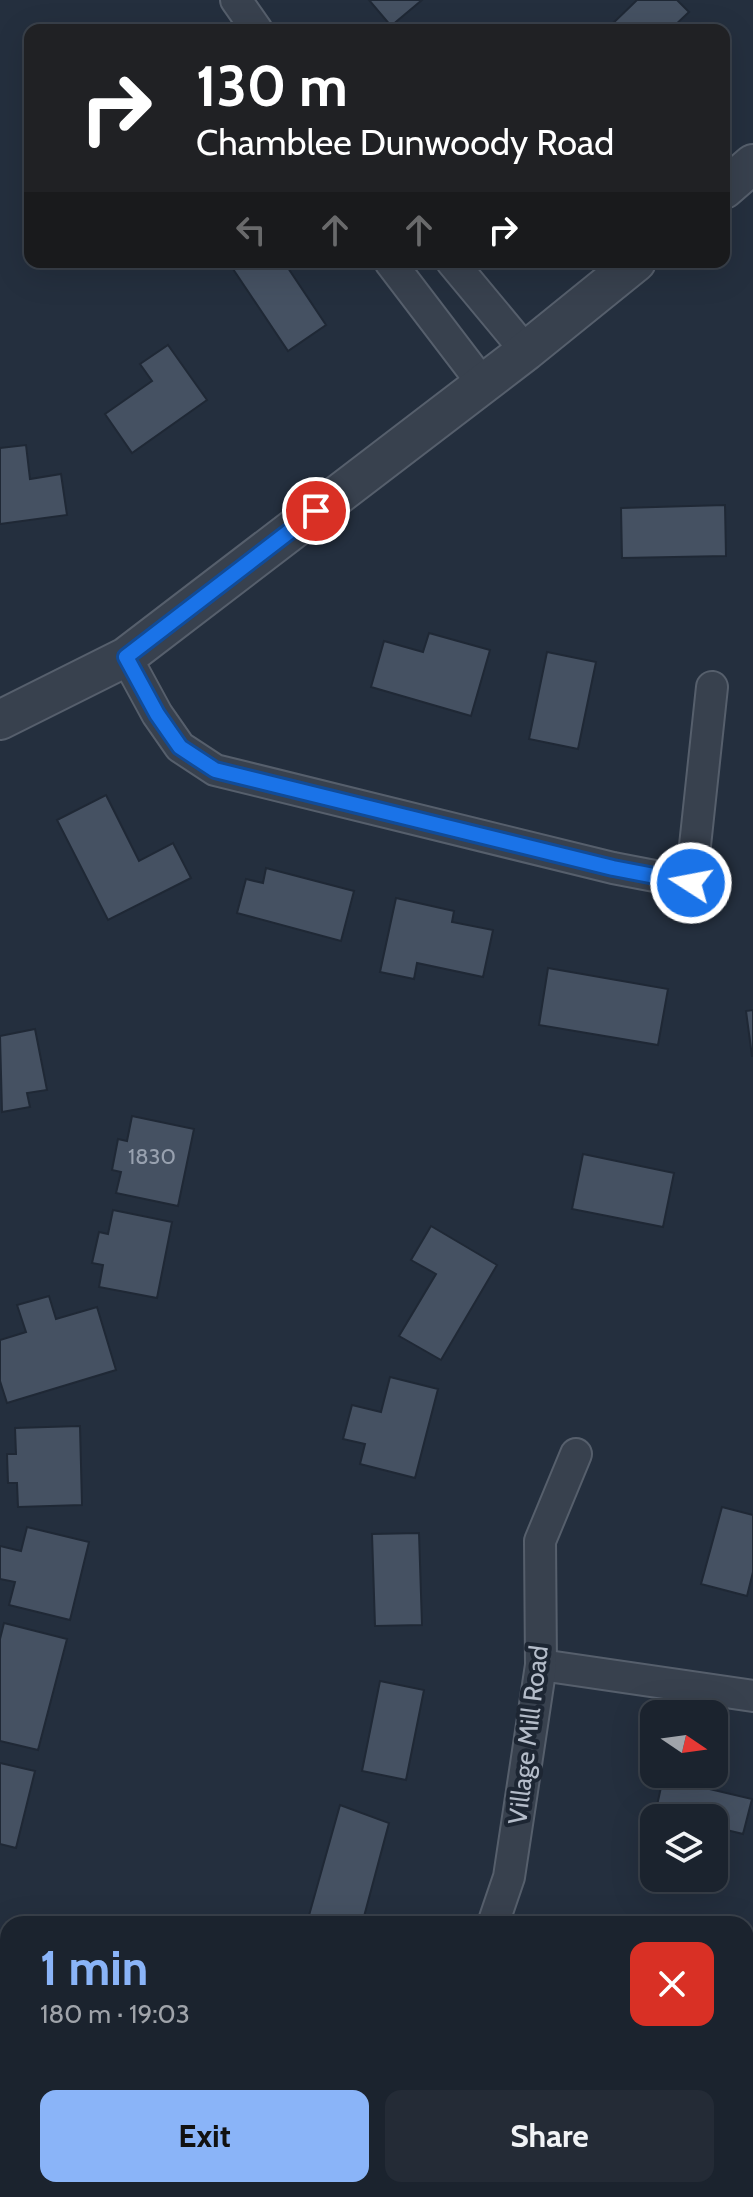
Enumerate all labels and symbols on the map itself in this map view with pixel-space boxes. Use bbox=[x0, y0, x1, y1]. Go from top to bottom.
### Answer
pin bbox=[282, 477, 350, 545]
position arrow bbox=[649, 841, 733, 925]
house number: 1830 bbox=[128, 1143, 176, 1170]
street label: Village Mill Road bbox=[501, 1644, 555, 1826]
north arrow bbox=[640, 1700, 728, 1788]

